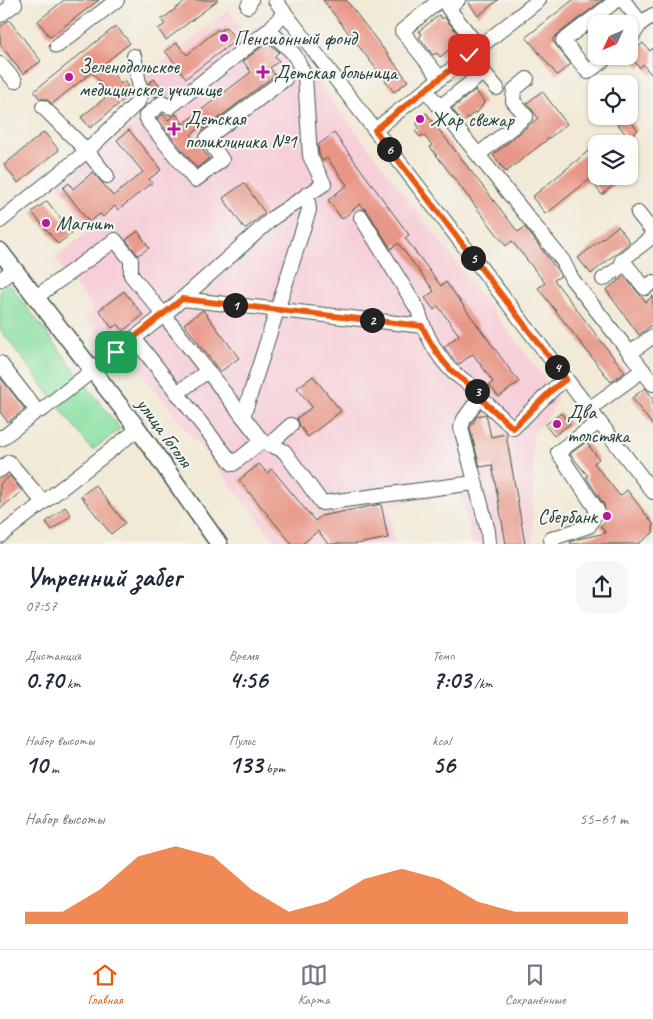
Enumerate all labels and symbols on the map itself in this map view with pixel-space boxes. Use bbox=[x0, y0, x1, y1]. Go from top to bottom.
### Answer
north arrow bbox=[588, 15, 638, 65]
place label: Пенсионный фонд bbox=[234, 26, 359, 51]
marker: Пенсионный фонд bbox=[218, 32, 230, 44]
pin bbox=[448, 34, 490, 76]
place label: Зеленодольское медицинское училище bbox=[79, 54, 223, 102]
place label: Детская больница bbox=[274, 60, 399, 85]
marker: Детская больница bbox=[256, 65, 270, 79]
marker: Зеленодольское медицинское училище bbox=[63, 71, 75, 83]
place label: Детская поликлиника №1 bbox=[185, 106, 298, 154]
place label: Жар свежар bbox=[430, 107, 515, 132]
marker: Жар свежар bbox=[414, 113, 426, 125]
marker: Детская поликлиника №1 bbox=[167, 122, 181, 136]
pin: 6 bbox=[376, 136, 402, 162]
place label: Магнит bbox=[56, 211, 114, 236]
marker: Магнит bbox=[40, 217, 52, 229]
pin: 5 bbox=[460, 246, 486, 270]
pin: 1 bbox=[222, 292, 248, 318]
pin: 2 bbox=[360, 308, 384, 332]
pin bbox=[95, 331, 137, 373]
pin: 4 bbox=[544, 354, 570, 380]
pin: 3 bbox=[464, 378, 490, 404]
street label: улица Гоголя bbox=[130, 392, 199, 474]
place label: Два толстяка bbox=[567, 400, 631, 448]
marker: Два толстяка bbox=[551, 418, 563, 430]
place label: Сбербанк bbox=[538, 504, 599, 529]
marker: Сбербанк bbox=[601, 510, 613, 522]

